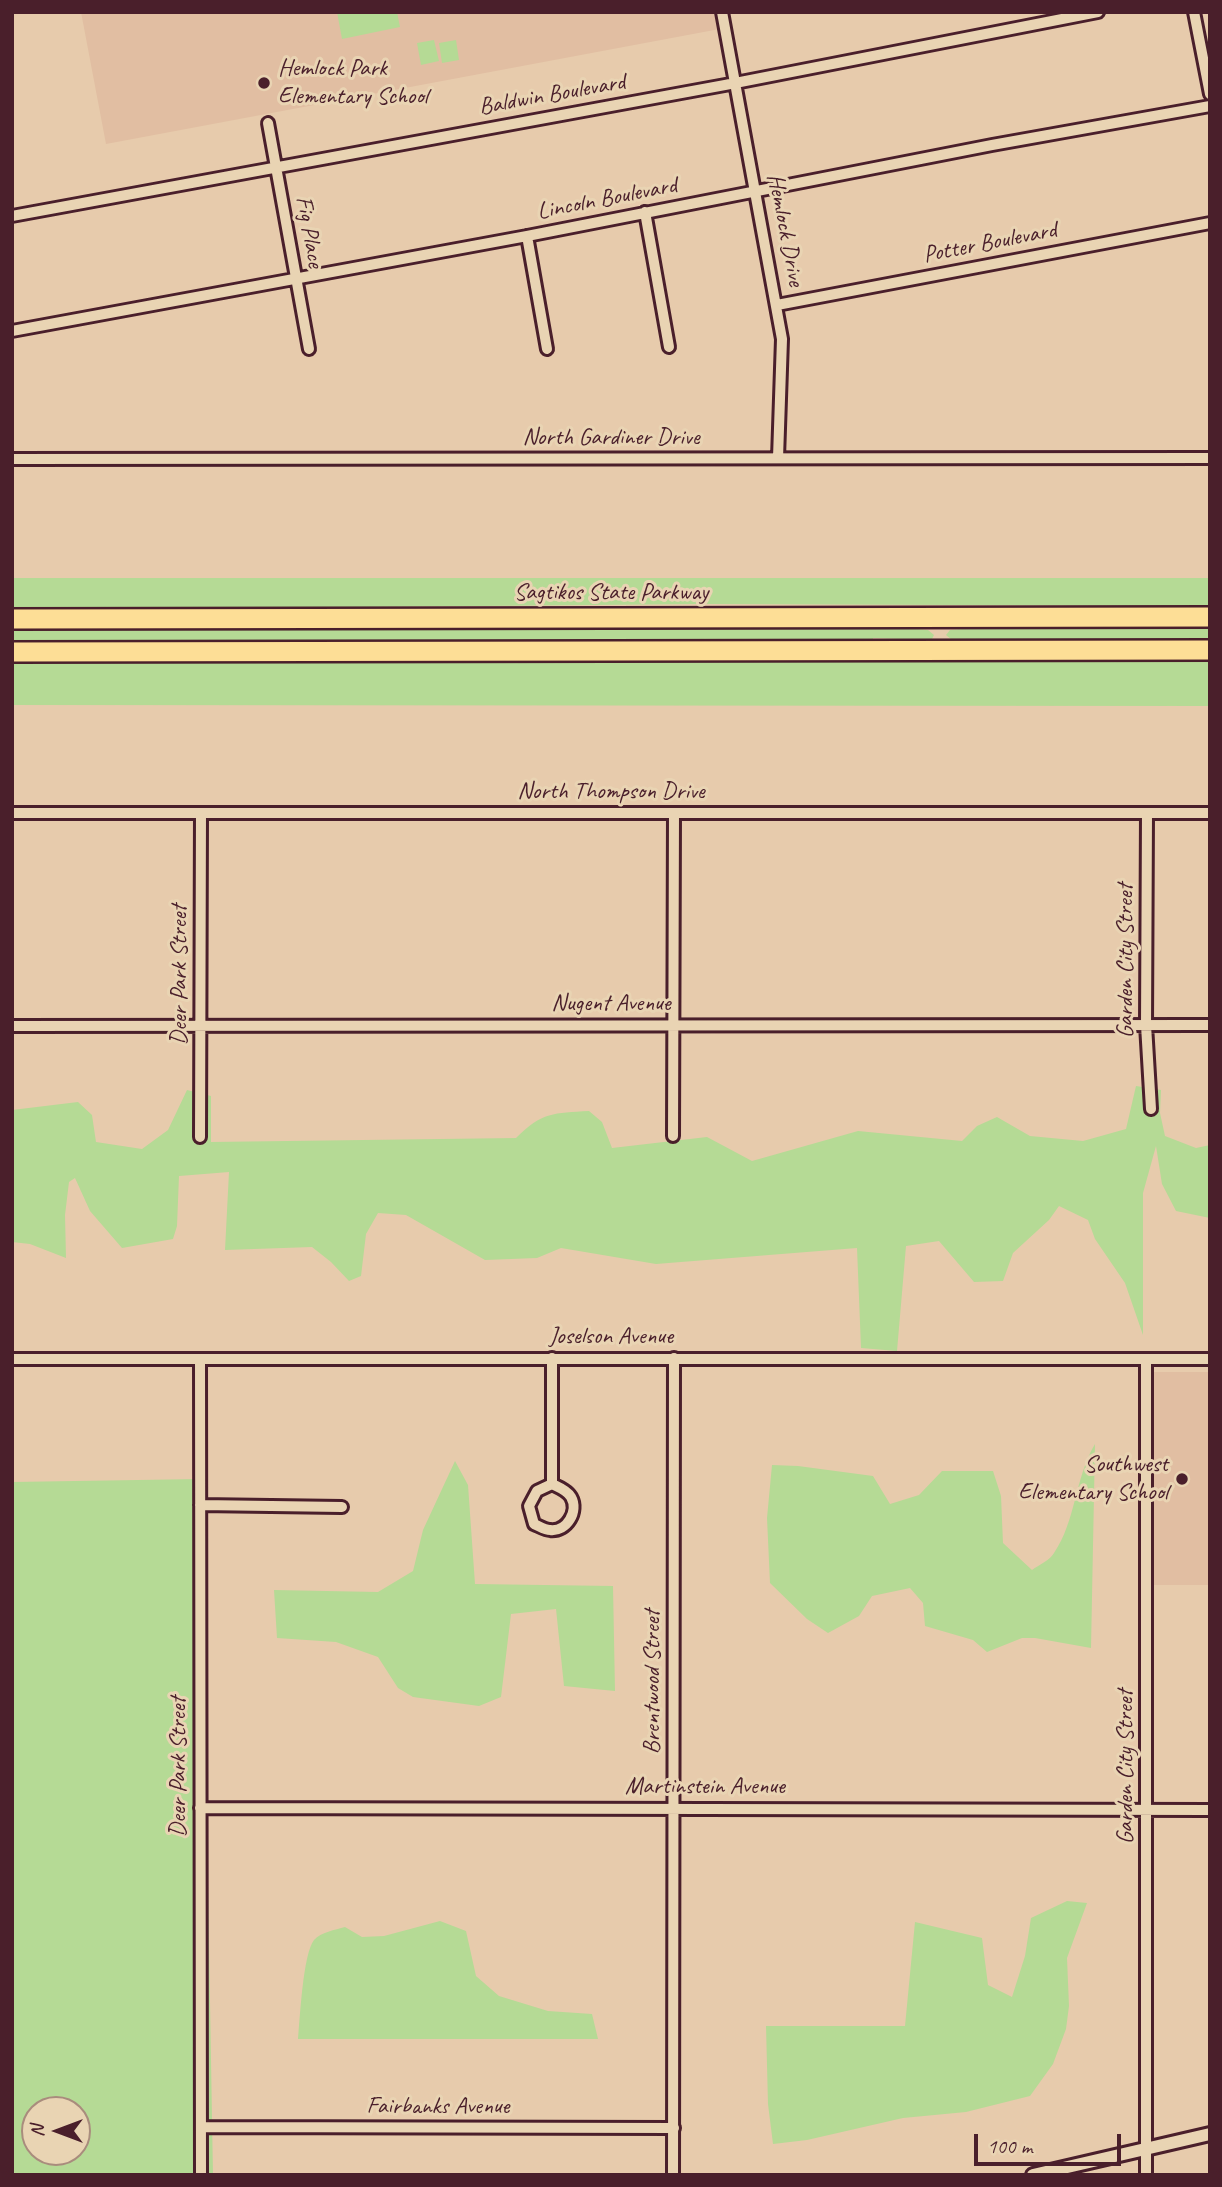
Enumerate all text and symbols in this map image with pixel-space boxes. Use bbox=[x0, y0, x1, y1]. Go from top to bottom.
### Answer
place label: Hemlock Park Elementary School bbox=[278, 55, 428, 111]
street label: Baldwin Boulevard bbox=[477, 68, 627, 122]
marker: Hemlock Park Elementary School bbox=[256, 75, 272, 91]
street label: Lincoln Boulevard bbox=[535, 171, 679, 227]
street label: Hemlock Drive bbox=[760, 171, 810, 289]
street label: Fig Place bbox=[289, 194, 329, 270]
street label: Potter Boulevard bbox=[921, 216, 1059, 270]
street label: North Gardiner Drive bbox=[522, 424, 700, 452]
street label: Sagtikos State Parkway bbox=[514, 579, 708, 607]
street label: North Thompson Drive bbox=[517, 778, 705, 806]
street label: Garden City Street bbox=[1112, 884, 1140, 1038]
street label: Deer Park Street bbox=[166, 905, 194, 1045]
street label: Nugent Avenue bbox=[551, 990, 671, 1018]
street label: Joselson Avenue bbox=[549, 1323, 673, 1351]
place label: Southwest Elementary School bbox=[1018, 1451, 1168, 1507]
marker: Southwest Elementary School bbox=[1174, 1471, 1190, 1487]
street label: Brentwood Street bbox=[639, 1610, 667, 1754]
street label: Garden City Street bbox=[1112, 1690, 1140, 1844]
street label: Deer Park Street bbox=[165, 1697, 193, 1837]
street label: Martinstein Avenue bbox=[625, 1773, 785, 1801]
street label: Fairbanks Avenue bbox=[367, 2093, 509, 2121]
north arrow bbox=[21, 2096, 91, 2166]
scale bar bbox=[977, 2120, 1124, 2164]
text: N bbox=[25, 2125, 49, 2137]
text: 100 m bbox=[987, 2133, 1032, 2159]

